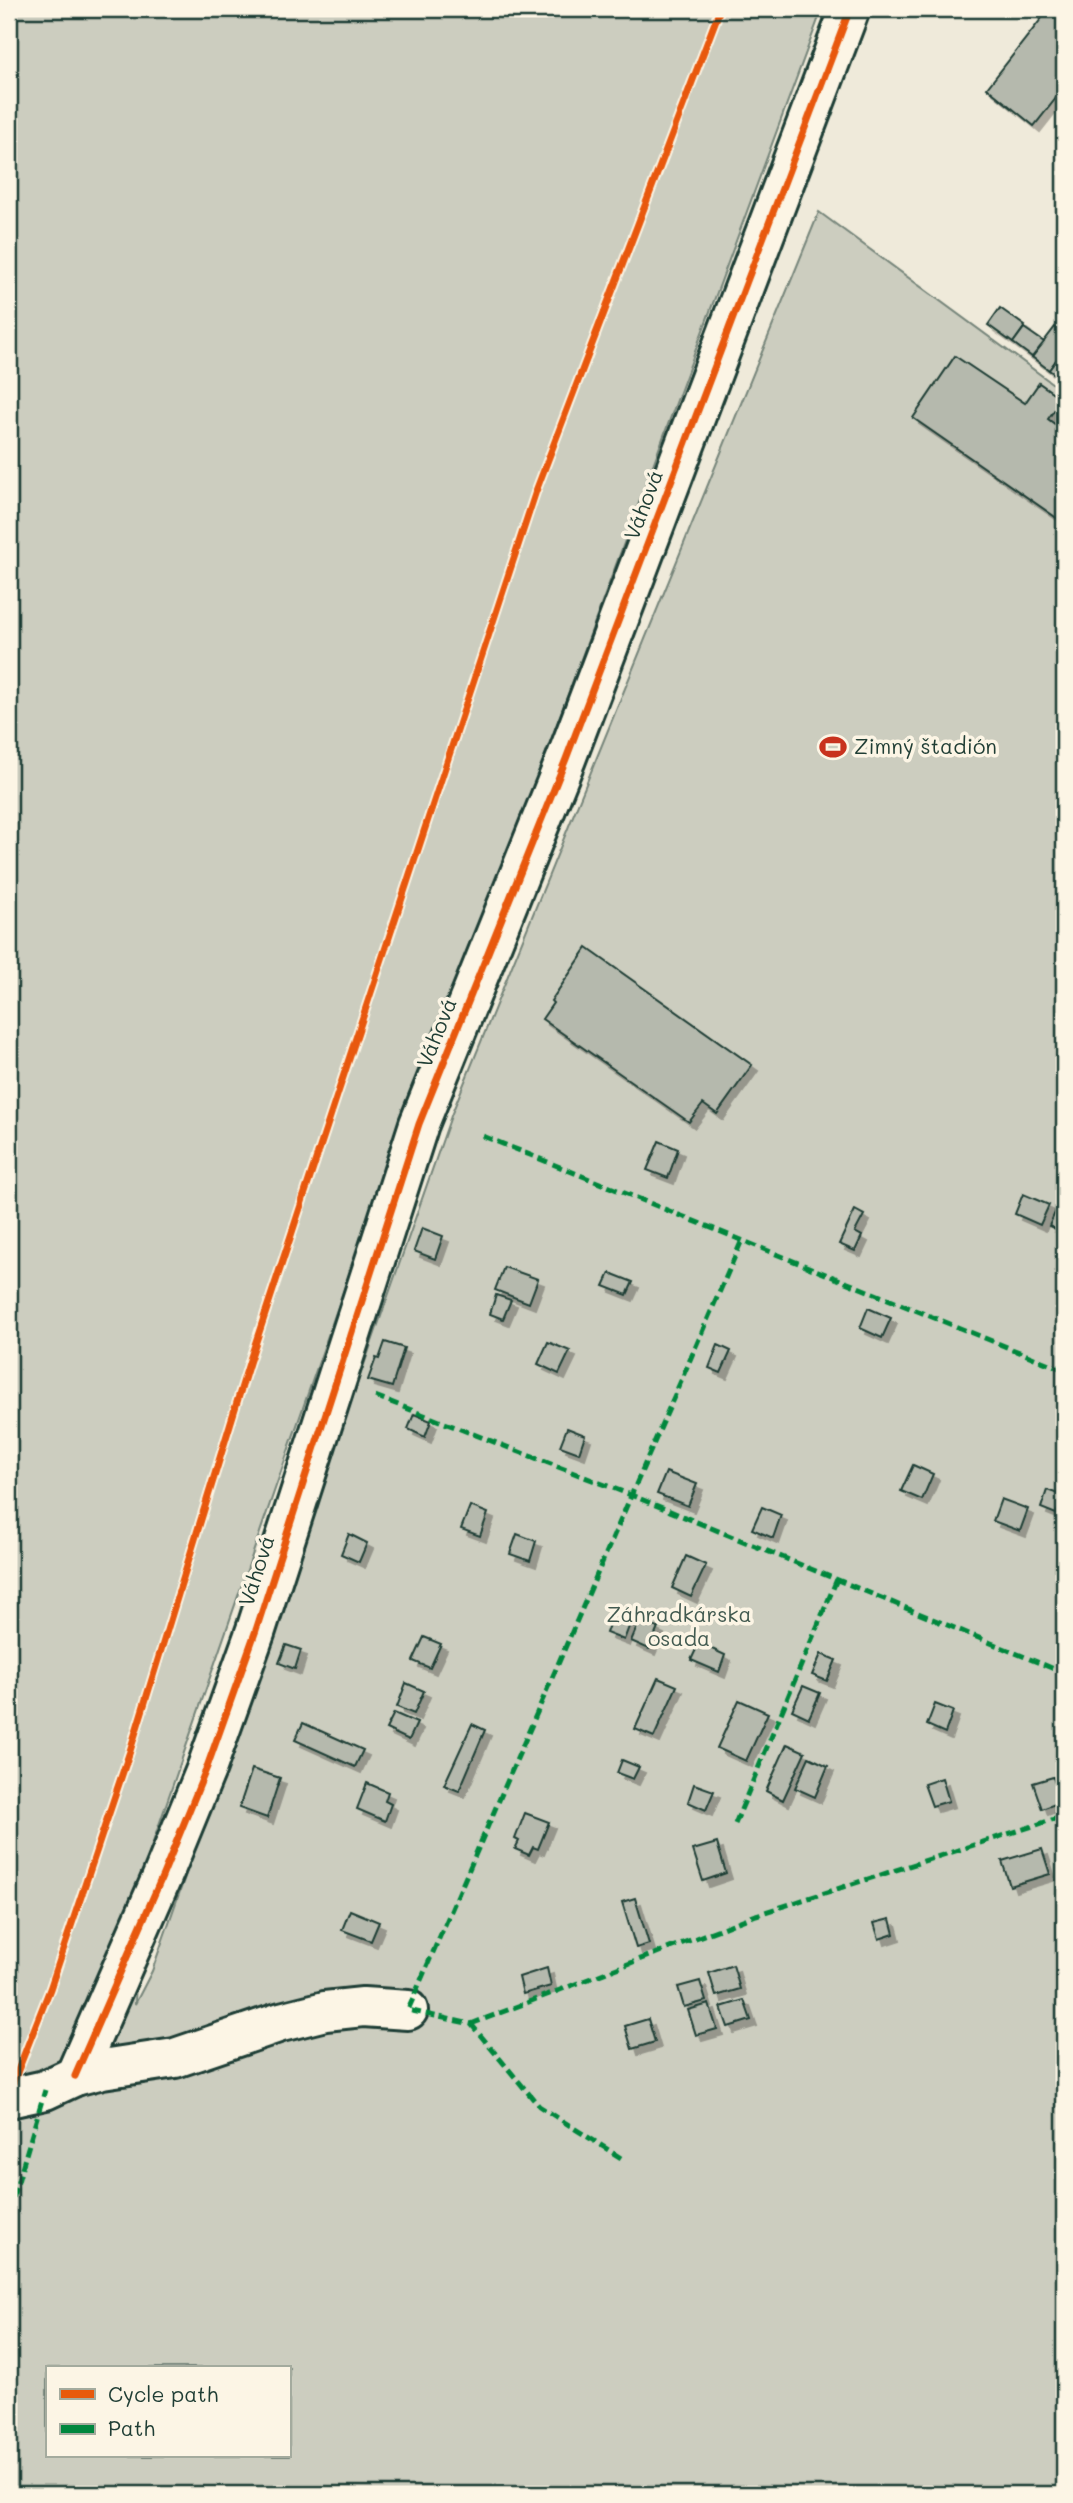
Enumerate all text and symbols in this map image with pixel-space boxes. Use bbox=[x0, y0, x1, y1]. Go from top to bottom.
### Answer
street label: Váhová bbox=[617, 466, 668, 543]
sports icon: Zimný štadión bbox=[818, 732, 848, 762]
place label: Zimný štadión bbox=[854, 732, 997, 759]
street label: Váhová bbox=[410, 994, 462, 1071]
street label: Váhová bbox=[232, 1532, 280, 1609]
park label: Záhradkárska osada bbox=[606, 1600, 752, 1651]
legend bbox=[46, 2366, 290, 2458]
text: Cycle path bbox=[108, 2380, 218, 2407]
text: Path bbox=[108, 2414, 155, 2441]

